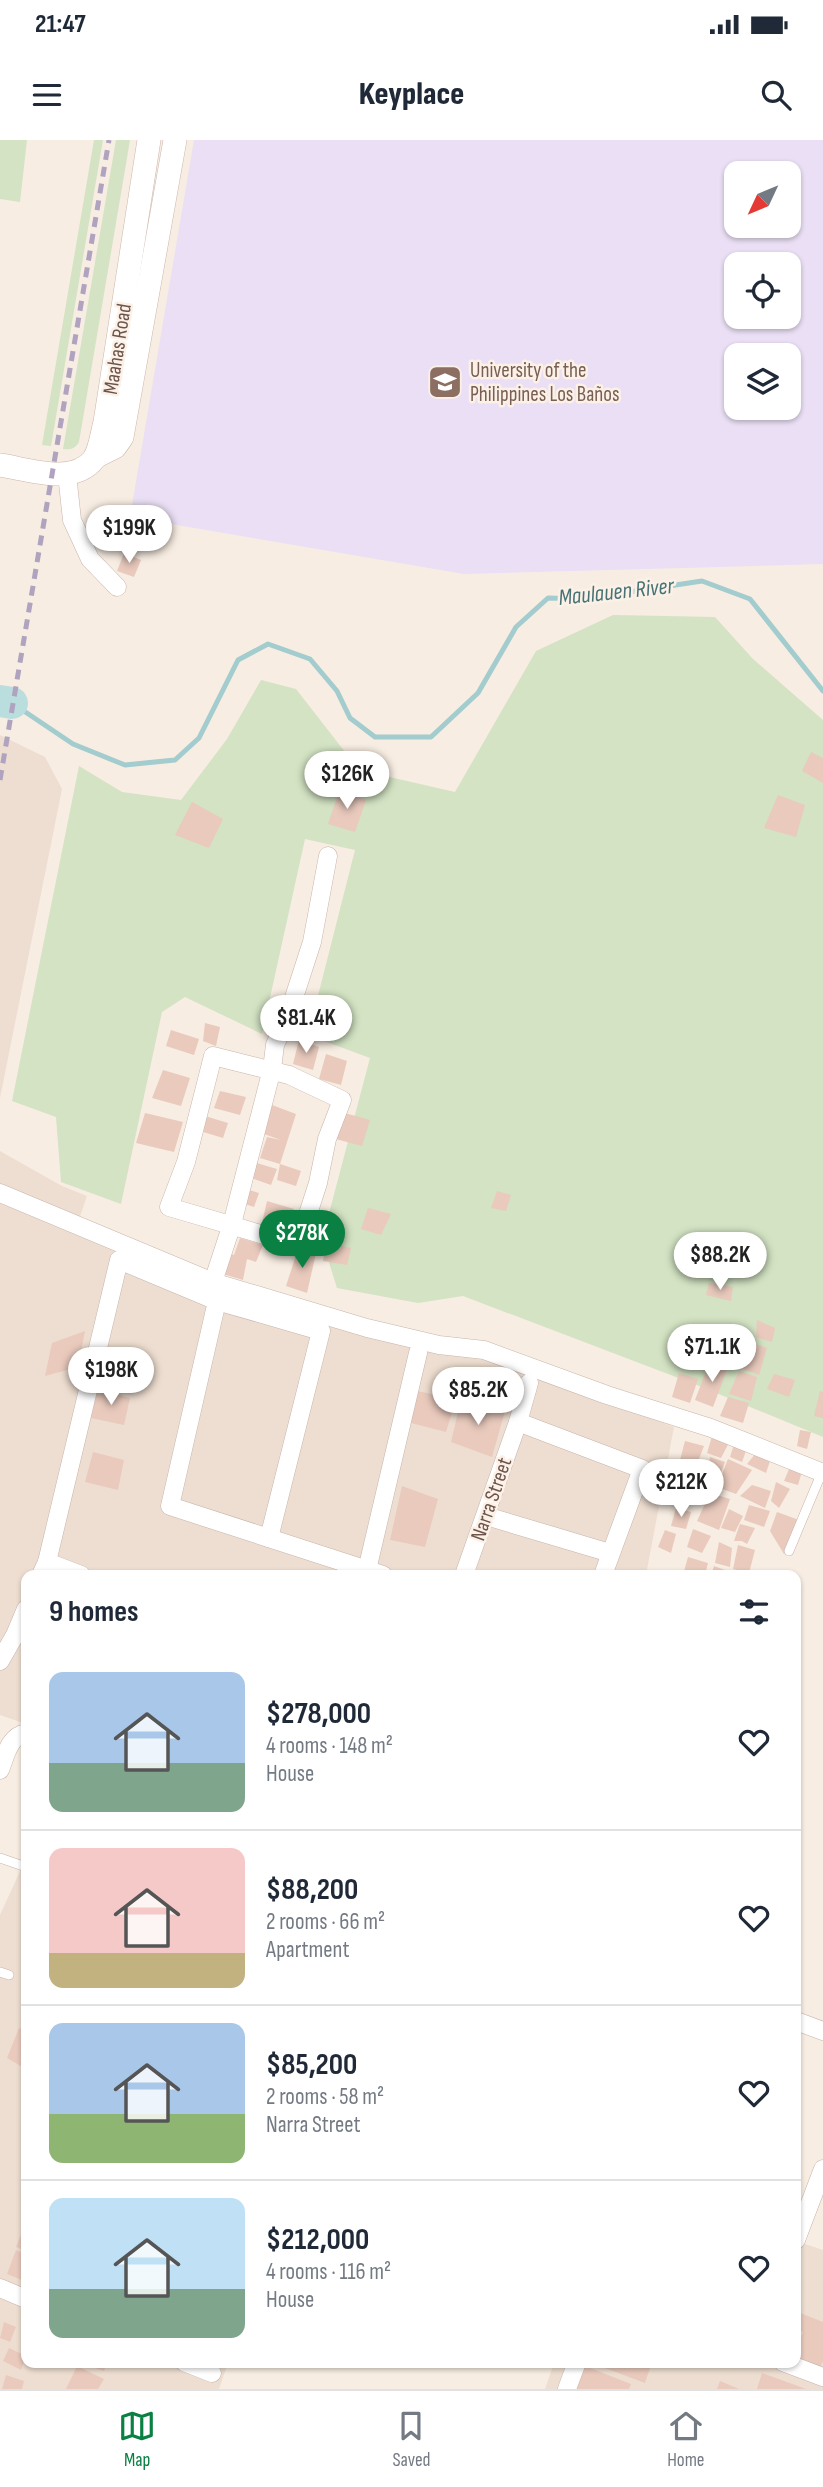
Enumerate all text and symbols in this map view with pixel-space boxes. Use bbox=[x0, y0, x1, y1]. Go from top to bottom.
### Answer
text: 21:47 bbox=[35, 9, 86, 40]
text: Keyplace bbox=[359, 75, 464, 114]
icon: menu bbox=[28, 76, 66, 114]
icon: search bbox=[757, 76, 795, 114]
north arrow bbox=[724, 161, 802, 238]
map controls bbox=[724, 161, 801, 420]
button: locate bbox=[724, 252, 801, 329]
street label: Maahas Road bbox=[98, 302, 137, 396]
button: layers bbox=[724, 343, 801, 420]
place label: University of the Philippines Los Baños bbox=[470, 358, 619, 407]
school or university icon: University of the Philippines Los Baños bbox=[426, 363, 464, 401]
pin: $199K bbox=[80, 506, 178, 565]
text: $199K bbox=[102, 514, 156, 542]
water label: Maulauen River bbox=[557, 572, 677, 612]
pin: $126K bbox=[298, 752, 396, 811]
text: $126K bbox=[320, 760, 374, 788]
pin: $81.4K bbox=[249, 996, 363, 1055]
text: $81.4K bbox=[276, 1004, 336, 1032]
pin: $278K bbox=[253, 1210, 351, 1270]
text: $278K bbox=[275, 1219, 329, 1247]
pin: $88.2K bbox=[663, 1232, 777, 1292]
text: $88.2K bbox=[690, 1241, 750, 1269]
pin: $71.1K bbox=[655, 1324, 769, 1384]
text: $71.1K bbox=[683, 1333, 741, 1361]
pin: $198K bbox=[62, 1348, 160, 1407]
text: $198K bbox=[84, 1356, 138, 1384]
pin: $85.2K bbox=[421, 1368, 535, 1427]
text: $85.2K bbox=[448, 1376, 508, 1404]
street label: Narra Street bbox=[466, 1454, 517, 1544]
pin: $212K bbox=[632, 1460, 730, 1519]
text: $212K bbox=[655, 1468, 707, 1496]
icon: filters bbox=[735, 1593, 773, 1631]
text: 9 homes bbox=[49, 1594, 139, 1630]
text: $278,000 bbox=[266, 1696, 371, 1732]
icon: home bbox=[105, 1700, 189, 1784]
icon: heart bbox=[735, 1723, 773, 1761]
text: 4 rooms · 148 m² bbox=[266, 1732, 393, 1760]
text: House bbox=[266, 1760, 314, 1788]
text: $88,200 bbox=[266, 1872, 358, 1908]
icon: home bbox=[105, 1876, 189, 1960]
icon: heart bbox=[735, 1899, 773, 1937]
text: 2 rooms · 66 m² bbox=[266, 1908, 385, 1936]
text: Apartment bbox=[266, 1936, 350, 1964]
text: $85,200 bbox=[266, 2047, 357, 2083]
icon: home bbox=[105, 2051, 189, 2135]
icon: heart bbox=[735, 2074, 773, 2112]
text: 2 rooms · 58 m² bbox=[266, 2083, 384, 2111]
text: Narra Street bbox=[266, 2111, 360, 2139]
text: $212,000 bbox=[266, 2222, 369, 2258]
icon: home bbox=[105, 2226, 189, 2310]
icon: heart bbox=[735, 2249, 773, 2287]
text: 4 rooms · 116 m² bbox=[266, 2258, 391, 2286]
text: House bbox=[266, 2286, 314, 2314]
tab: Map bbox=[118, 2407, 156, 2472]
tab: Saved bbox=[392, 2407, 431, 2472]
tab: Home bbox=[667, 2407, 705, 2472]

